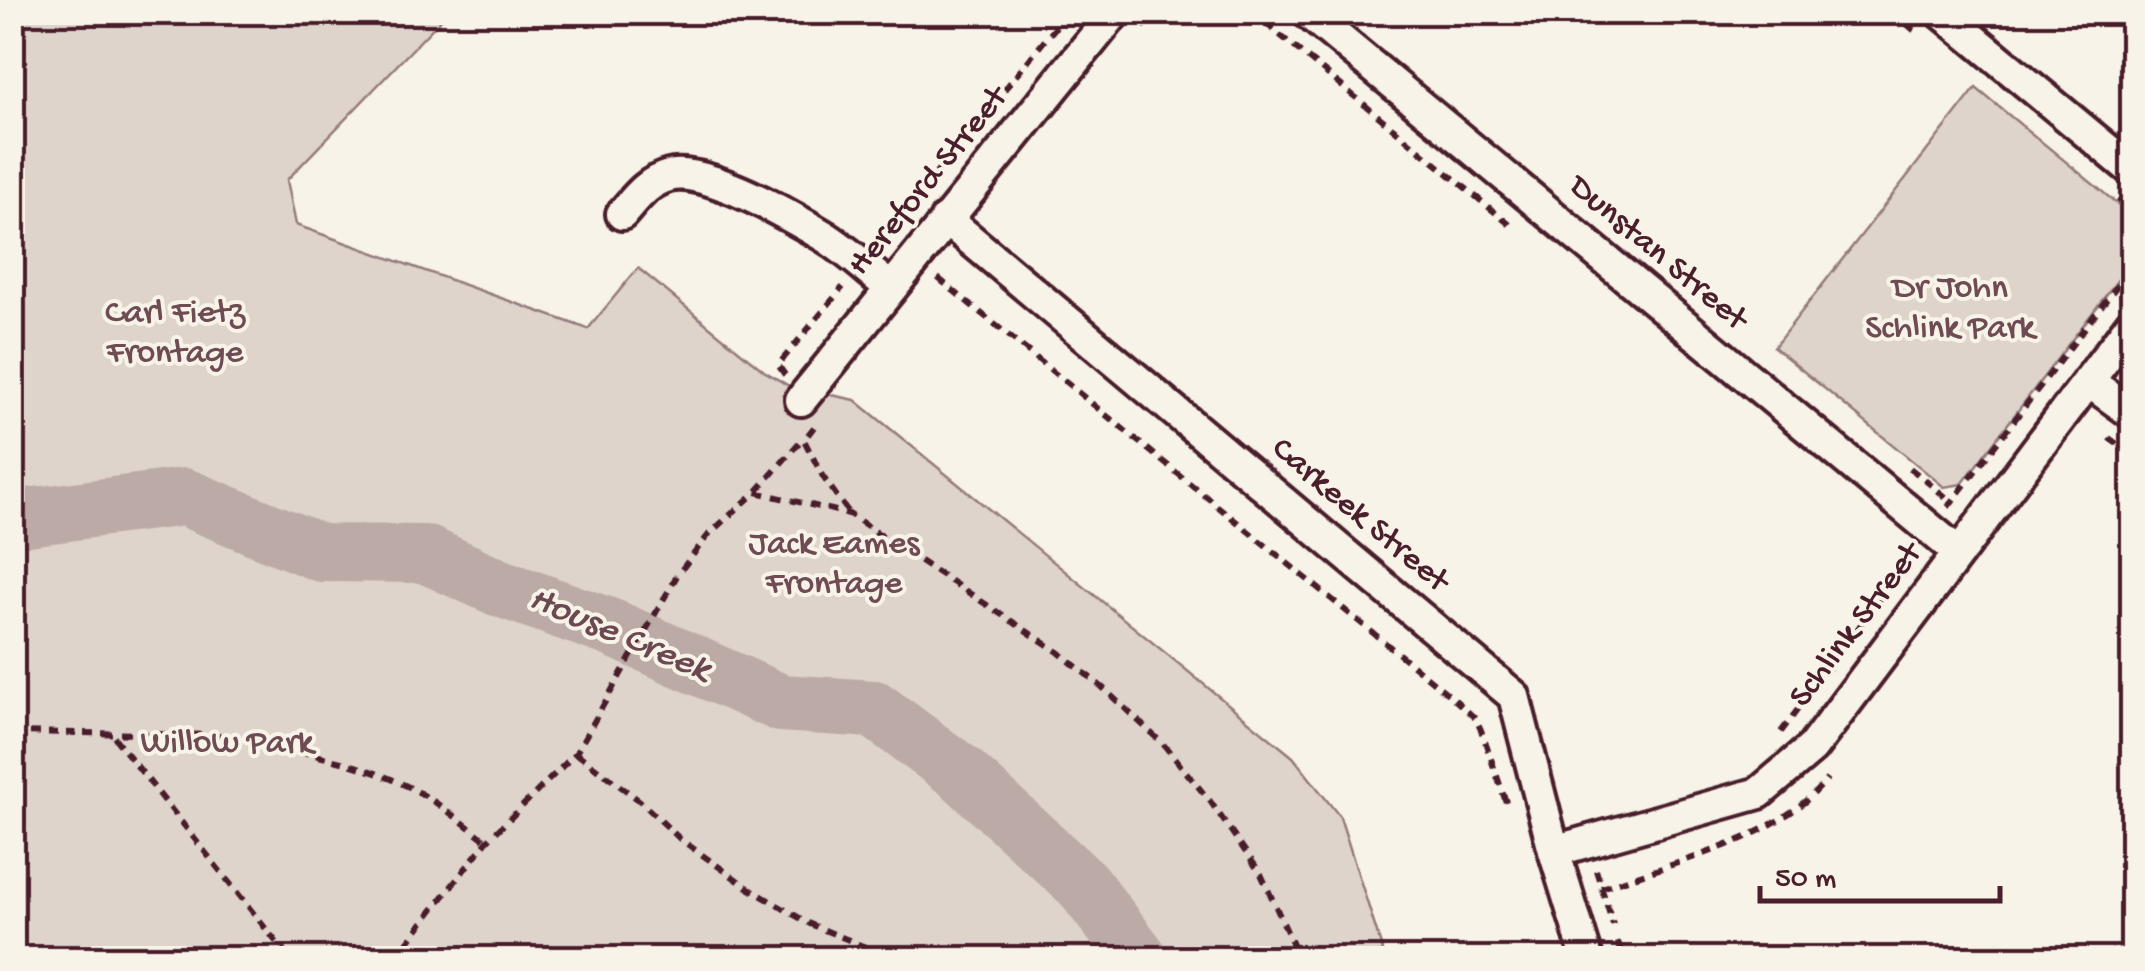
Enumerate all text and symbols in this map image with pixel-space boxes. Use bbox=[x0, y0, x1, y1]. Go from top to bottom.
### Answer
street label: Hereford Street bbox=[840, 77, 1020, 285]
street label: Dunstan Street bbox=[1558, 166, 1757, 342]
park label: Dr John Schlink Park bbox=[1865, 269, 2038, 350]
park label: Carl Fietz Frontage bbox=[105, 294, 247, 375]
street label: Carkeek Street bbox=[1262, 430, 1458, 604]
park label: Jack Eames Frontage bbox=[749, 525, 921, 606]
street label: Schlink Street bbox=[1782, 533, 1934, 717]
water label: House Creek bbox=[522, 578, 719, 695]
park label: Willow Park bbox=[140, 724, 317, 765]
scale bar bbox=[1760, 841, 2000, 903]
text: 50 m bbox=[1775, 863, 1836, 898]

